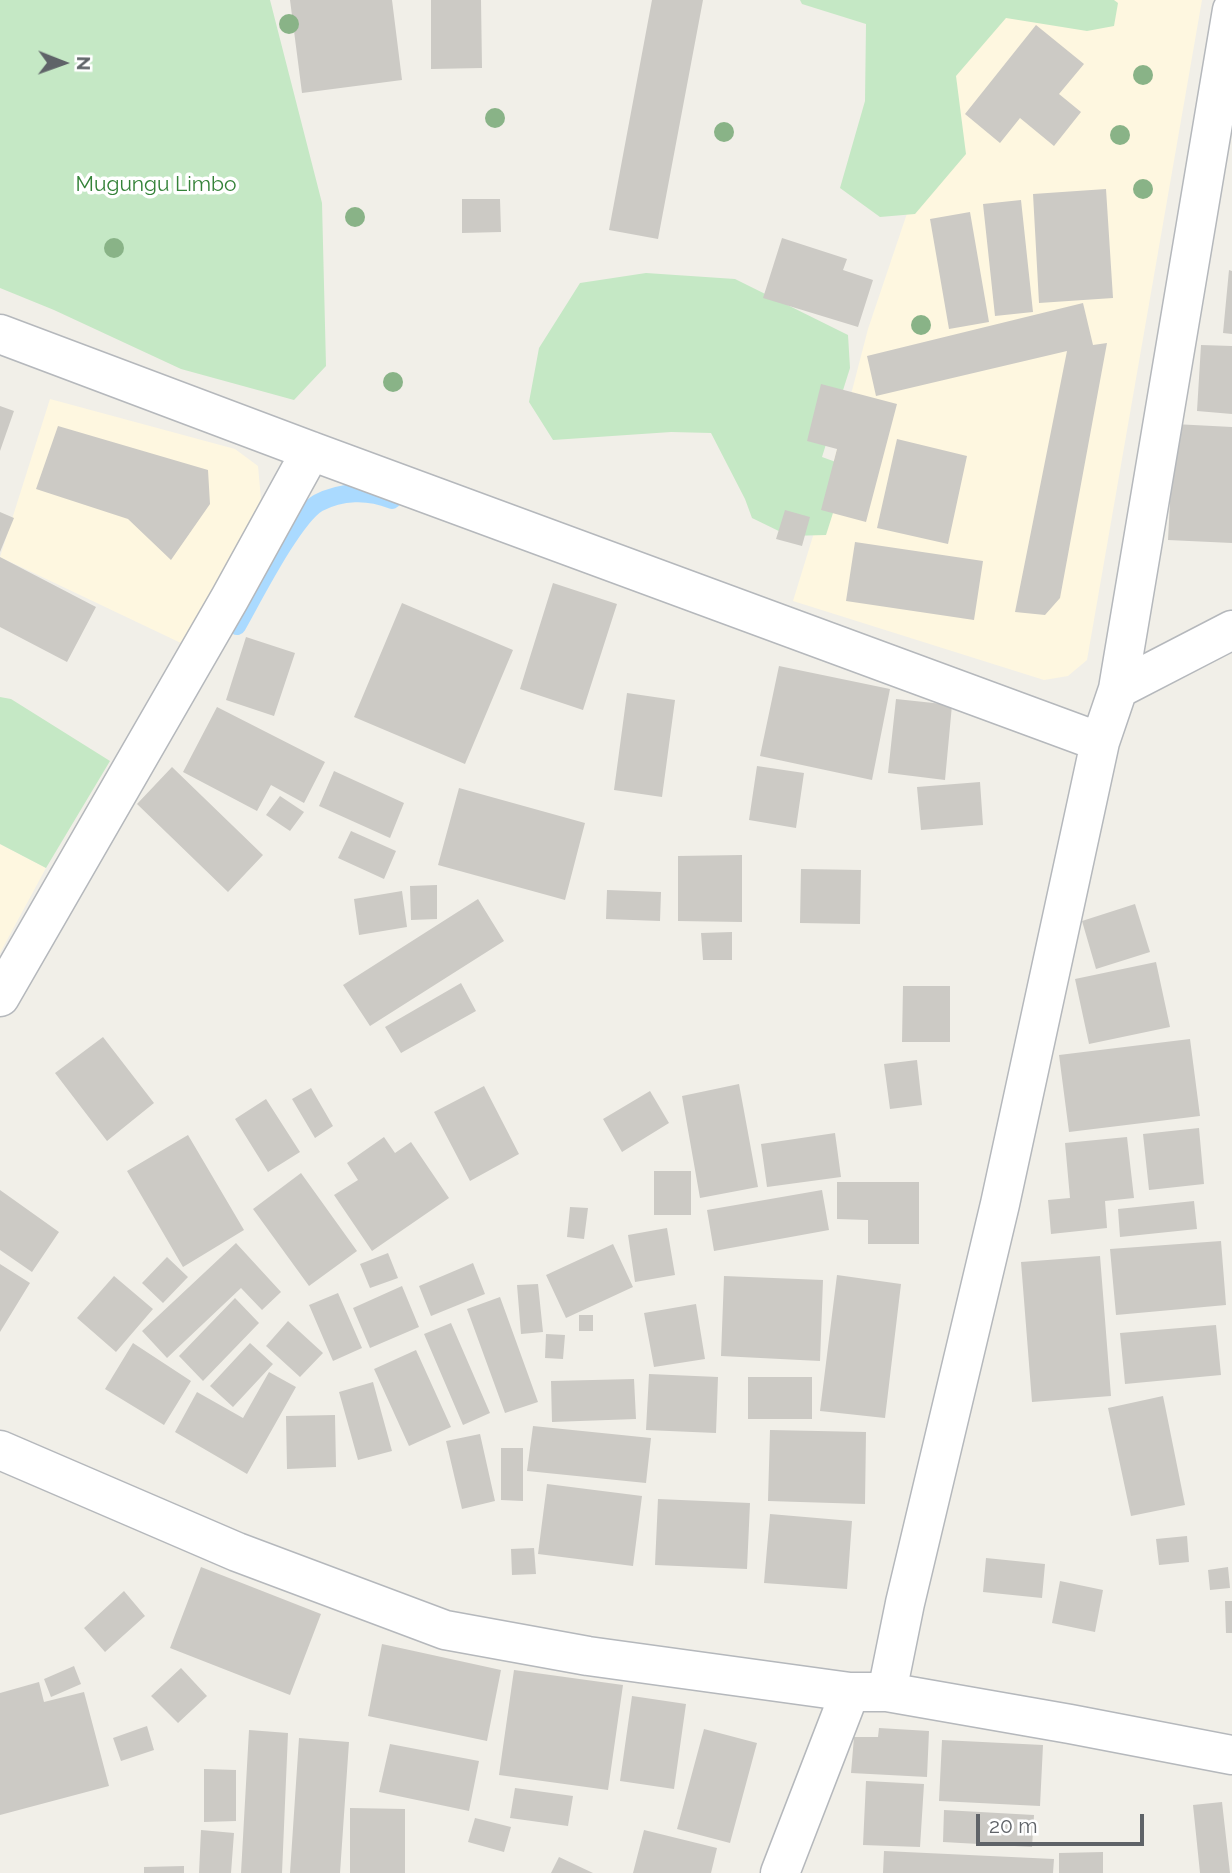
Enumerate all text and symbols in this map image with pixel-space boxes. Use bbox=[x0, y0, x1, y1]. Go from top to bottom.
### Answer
north arrow bbox=[28, 28, 98, 98]
text: N bbox=[73, 56, 95, 71]
park label: Mugungu Limbo bbox=[76, 172, 236, 198]
scale bar bbox=[980, 1800, 1148, 1844]
text: 20 m bbox=[989, 1813, 1037, 1838]

